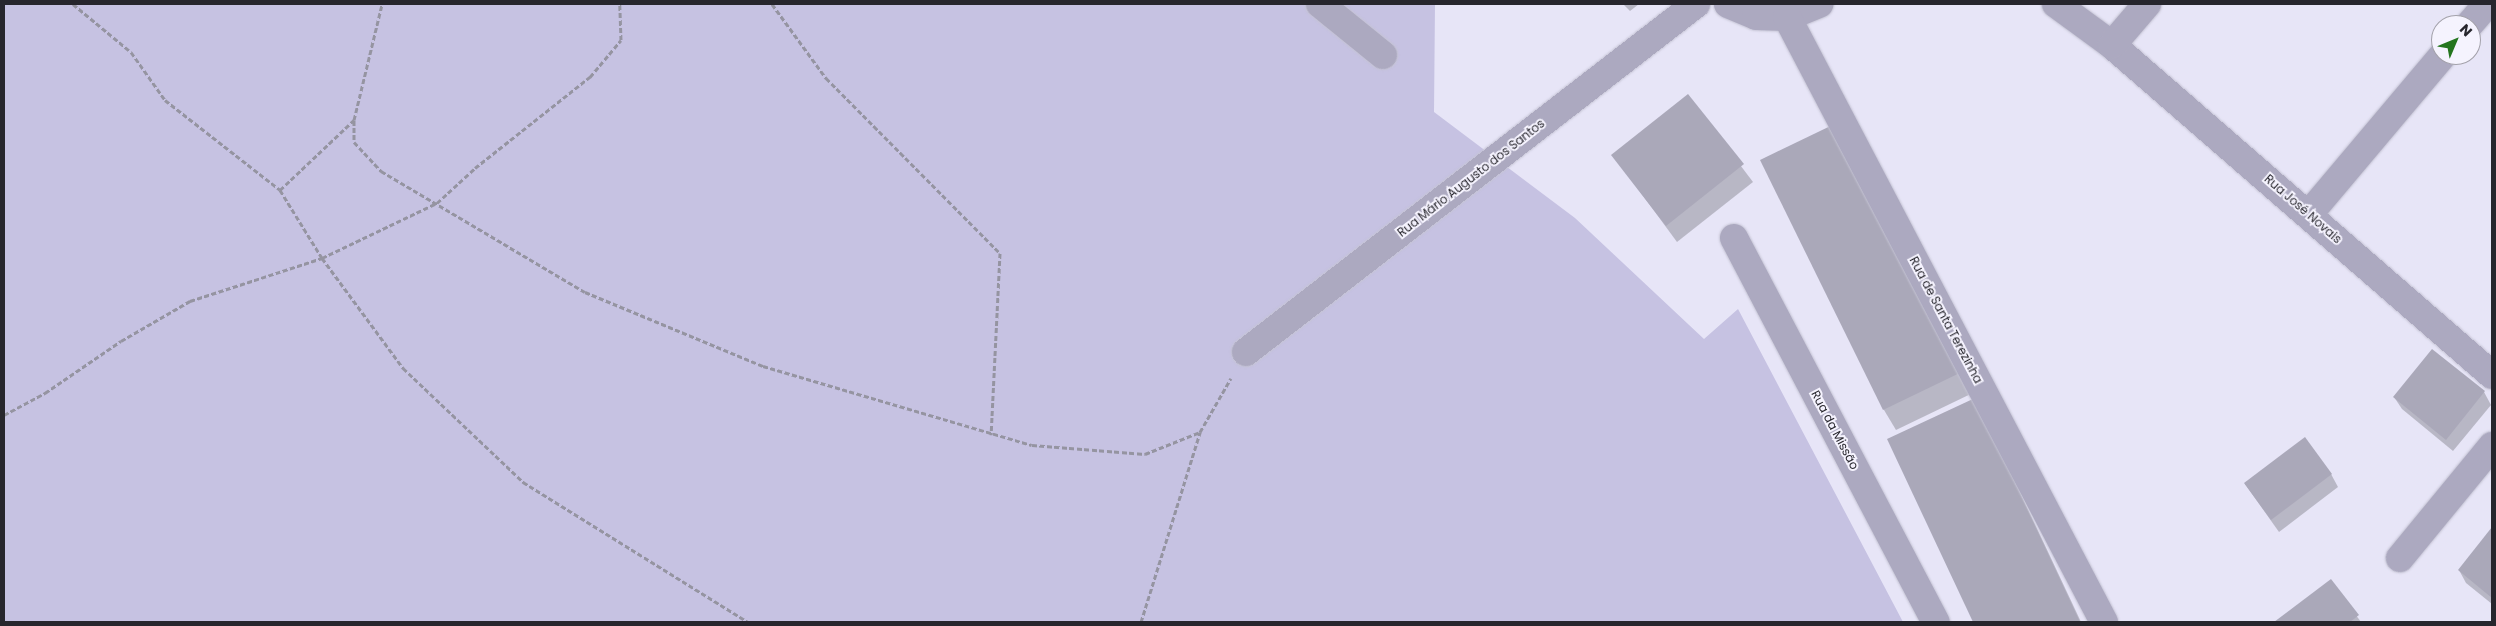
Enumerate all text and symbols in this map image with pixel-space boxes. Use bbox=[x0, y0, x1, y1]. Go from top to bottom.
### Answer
north arrow bbox=[2431, 15, 2481, 65]
text: N bbox=[2455, 19, 2477, 41]
street label: Rua Mário Augusto dos Santos bbox=[1395, 116, 1547, 240]
street label: Rua José Novais bbox=[2262, 172, 2344, 246]
street label: Rua de Santa Terezinha bbox=[1906, 254, 1986, 386]
street label: Rua da Missão bbox=[1808, 388, 1862, 472]

